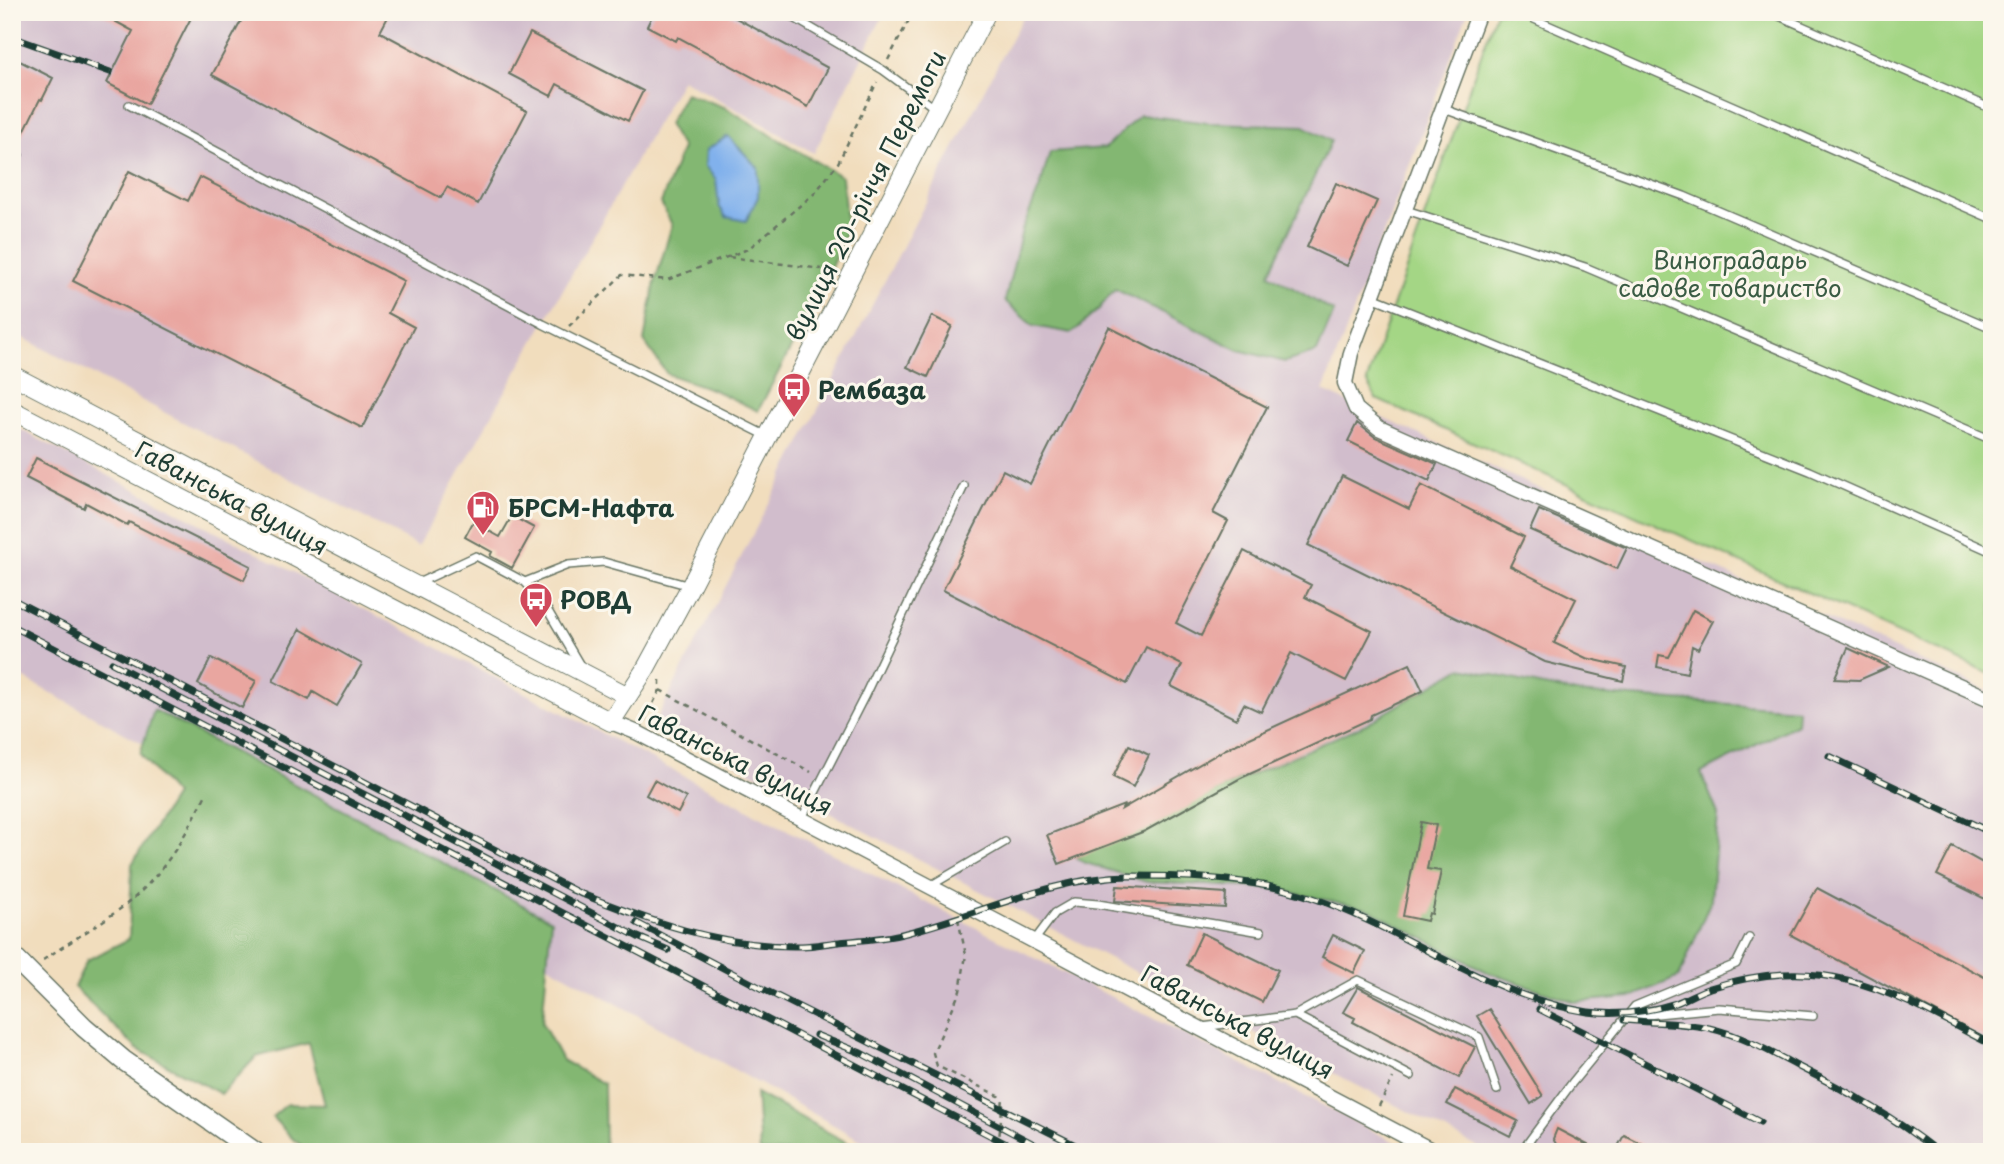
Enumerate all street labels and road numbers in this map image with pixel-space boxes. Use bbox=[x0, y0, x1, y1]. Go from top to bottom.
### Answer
street label: вулиця 20-річчя Перемоги bbox=[776, 43, 954, 347]
street label: Гаванська вулиця bbox=[129, 431, 335, 563]
street label: Гаванська вулиця bbox=[633, 694, 839, 824]
street label: Гаванська вулиця bbox=[1135, 955, 1341, 1087]

